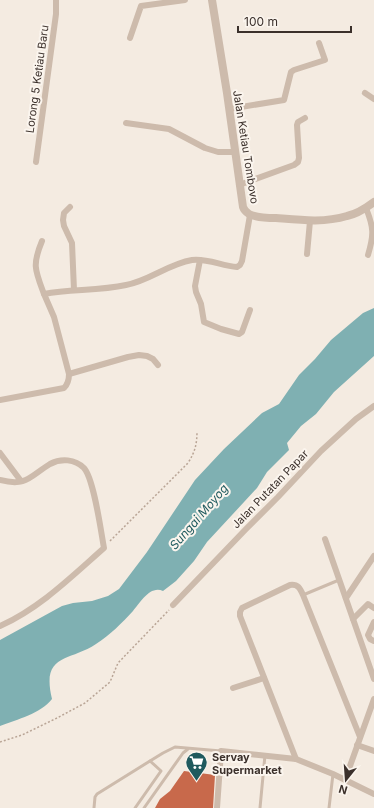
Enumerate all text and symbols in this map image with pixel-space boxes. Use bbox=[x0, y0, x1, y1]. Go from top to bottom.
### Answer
scale bar bbox=[238, 8, 351, 34]
text: 100 m bbox=[244, 14, 278, 29]
street label: Lorong 5 Ketiau Baru bbox=[22, 24, 52, 134]
street label: Jalan Ketiau Tombovo bbox=[230, 89, 262, 205]
street label: Jalan Putatan Papar bbox=[229, 447, 311, 531]
water label: Sungai Moyog bbox=[166, 481, 231, 552]
supermarket icon: Servay Supermarket bbox=[183, 750, 209, 783]
place label: Servay Supermarket bbox=[212, 750, 282, 777]
north arrow bbox=[326, 760, 366, 800]
text: N bbox=[337, 782, 349, 797]

